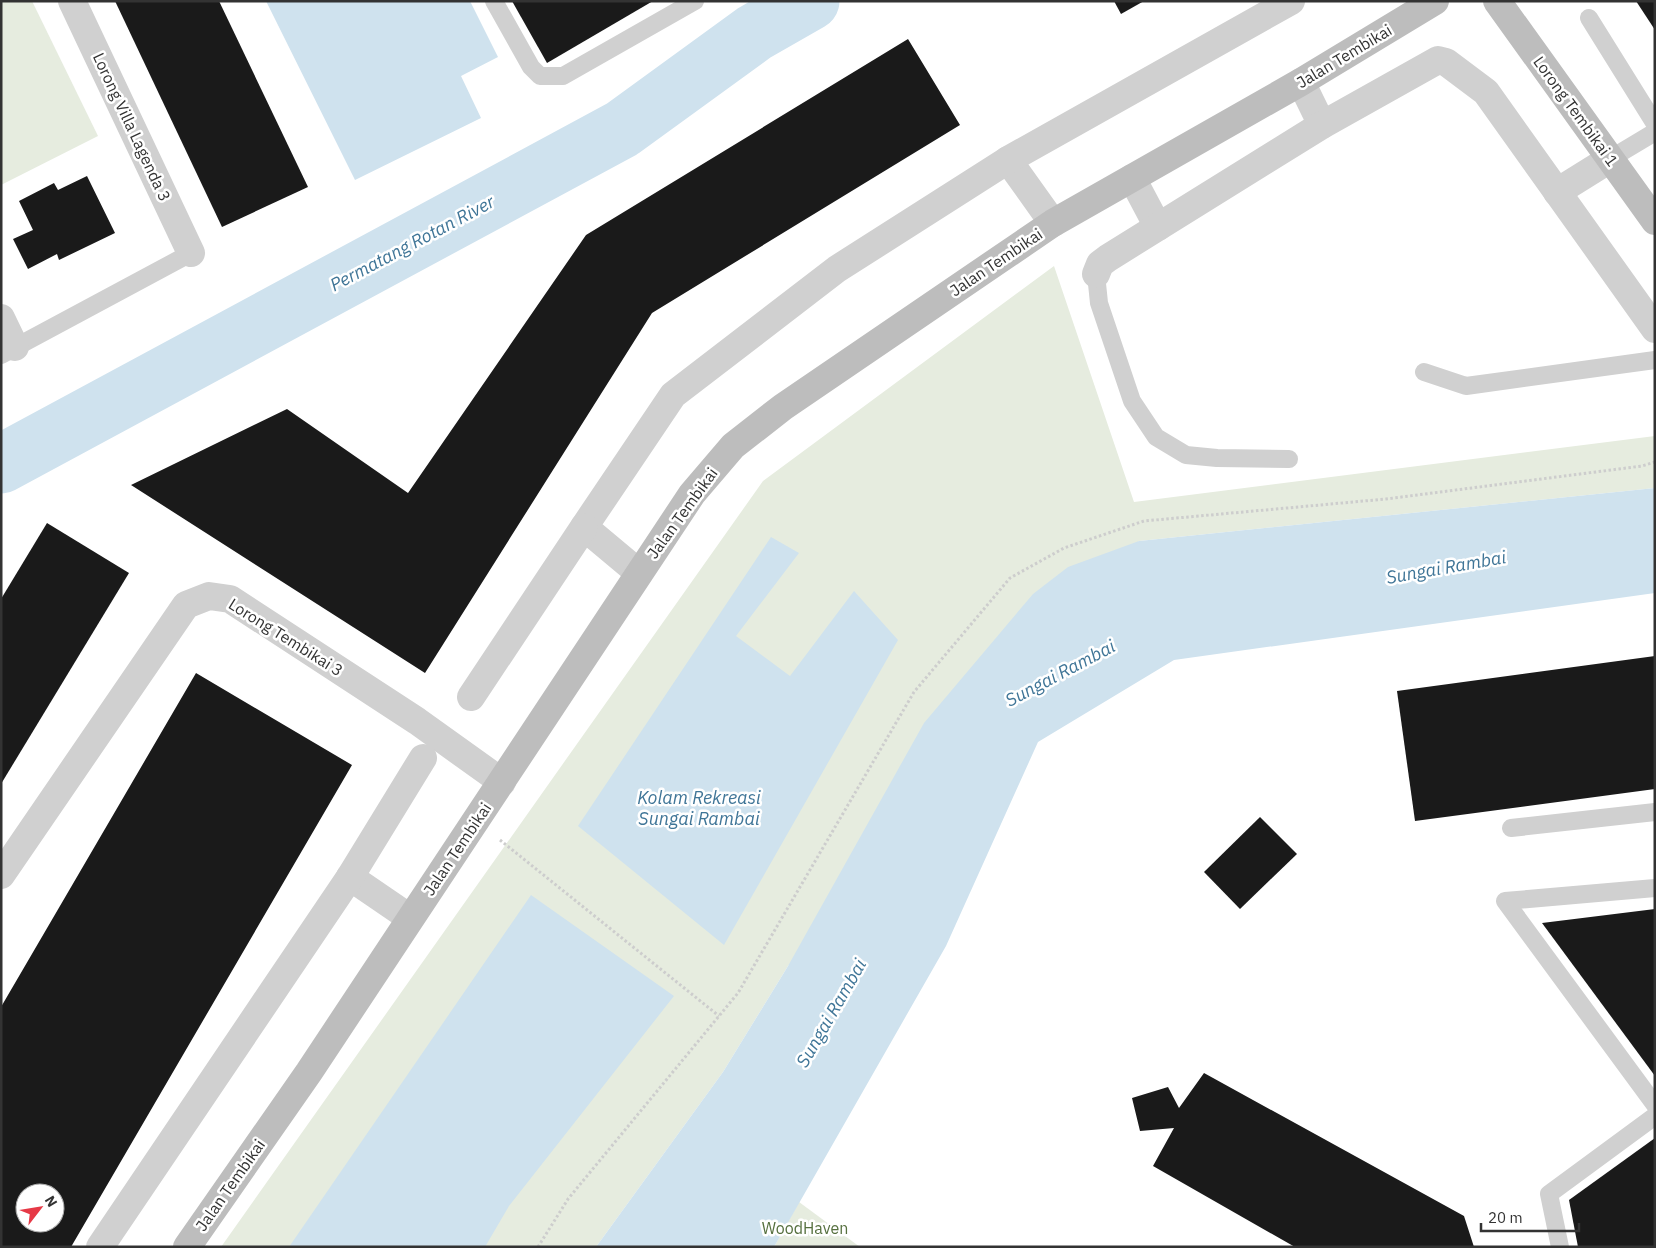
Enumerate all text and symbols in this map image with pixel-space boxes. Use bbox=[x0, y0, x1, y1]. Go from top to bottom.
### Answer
street label: Jalan Tembikai bbox=[1293, 20, 1395, 92]
street label: Lorong Villa Lagenda 3 bbox=[89, 50, 175, 204]
street label: Lorong Tembikai 1 bbox=[1529, 52, 1623, 170]
water label: Permatang Rotan River bbox=[326, 190, 499, 296]
street label: Jalan Tembikai bbox=[946, 224, 1046, 300]
street label: Jalan Tembikai bbox=[642, 464, 722, 562]
water label: Sungai Rambai bbox=[1384, 545, 1508, 589]
street label: Lorong Tembikai 3 bbox=[225, 594, 347, 680]
water label: Sungai Rambai bbox=[1001, 634, 1119, 712]
water label: Kolam Rekreasi Sungai Rambai bbox=[637, 786, 761, 830]
street label: Jalan Tembikai bbox=[419, 799, 495, 899]
water label: Sungai Rambai bbox=[791, 955, 871, 1071]
street label: Jalan Tembikai bbox=[191, 1135, 269, 1235]
north arrow bbox=[15, 1183, 65, 1233]
text: N bbox=[41, 1192, 61, 1210]
scale bar bbox=[1481, 1200, 1578, 1232]
text: 20 m bbox=[1488, 1208, 1523, 1227]
park label: WoodHaven bbox=[762, 1218, 848, 1238]

